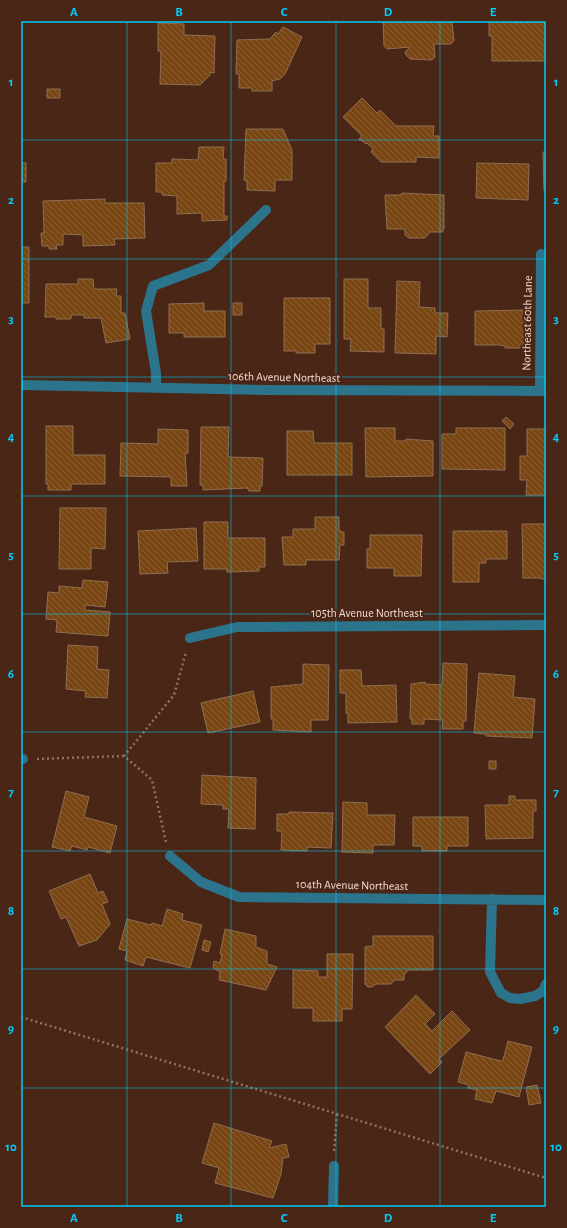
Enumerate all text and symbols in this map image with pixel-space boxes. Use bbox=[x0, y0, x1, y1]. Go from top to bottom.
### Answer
text: A bbox=[70, 6, 78, 19]
text: B bbox=[175, 6, 183, 19]
text: C bbox=[281, 6, 288, 19]
text: D bbox=[384, 6, 393, 19]
text: E bbox=[490, 6, 497, 19]
text: 1 bbox=[9, 76, 13, 89]
text: 1 bbox=[554, 76, 558, 89]
text: 2 bbox=[8, 194, 14, 207]
text: 2 bbox=[553, 194, 559, 207]
street label: Northeast 60th Lane bbox=[520, 275, 534, 371]
text: 3 bbox=[8, 313, 14, 326]
text: 3 bbox=[553, 313, 559, 326]
street label: 106th Avenue Northeast bbox=[228, 370, 340, 384]
text: 4 bbox=[8, 431, 15, 444]
text: 4 bbox=[553, 431, 560, 444]
text: 5 bbox=[8, 549, 14, 562]
text: 5 bbox=[553, 549, 559, 562]
street label: 105th Avenue Northeast bbox=[311, 607, 423, 619]
text: 6 bbox=[8, 668, 14, 681]
text: 6 bbox=[553, 668, 559, 681]
text: 7 bbox=[8, 786, 14, 799]
text: 7 bbox=[553, 786, 559, 799]
street label: 104th Avenue Northeast bbox=[296, 878, 408, 892]
text: 8 bbox=[8, 905, 14, 918]
text: 8 bbox=[553, 905, 559, 918]
text: 9 bbox=[8, 1023, 14, 1036]
text: 9 bbox=[553, 1023, 559, 1036]
text: 10 bbox=[5, 1141, 17, 1154]
text: 10 bbox=[550, 1141, 562, 1154]
text: A bbox=[70, 1212, 78, 1225]
text: B bbox=[175, 1212, 183, 1225]
text: C bbox=[281, 1212, 288, 1225]
text: D bbox=[384, 1212, 393, 1225]
text: E bbox=[490, 1212, 497, 1225]

